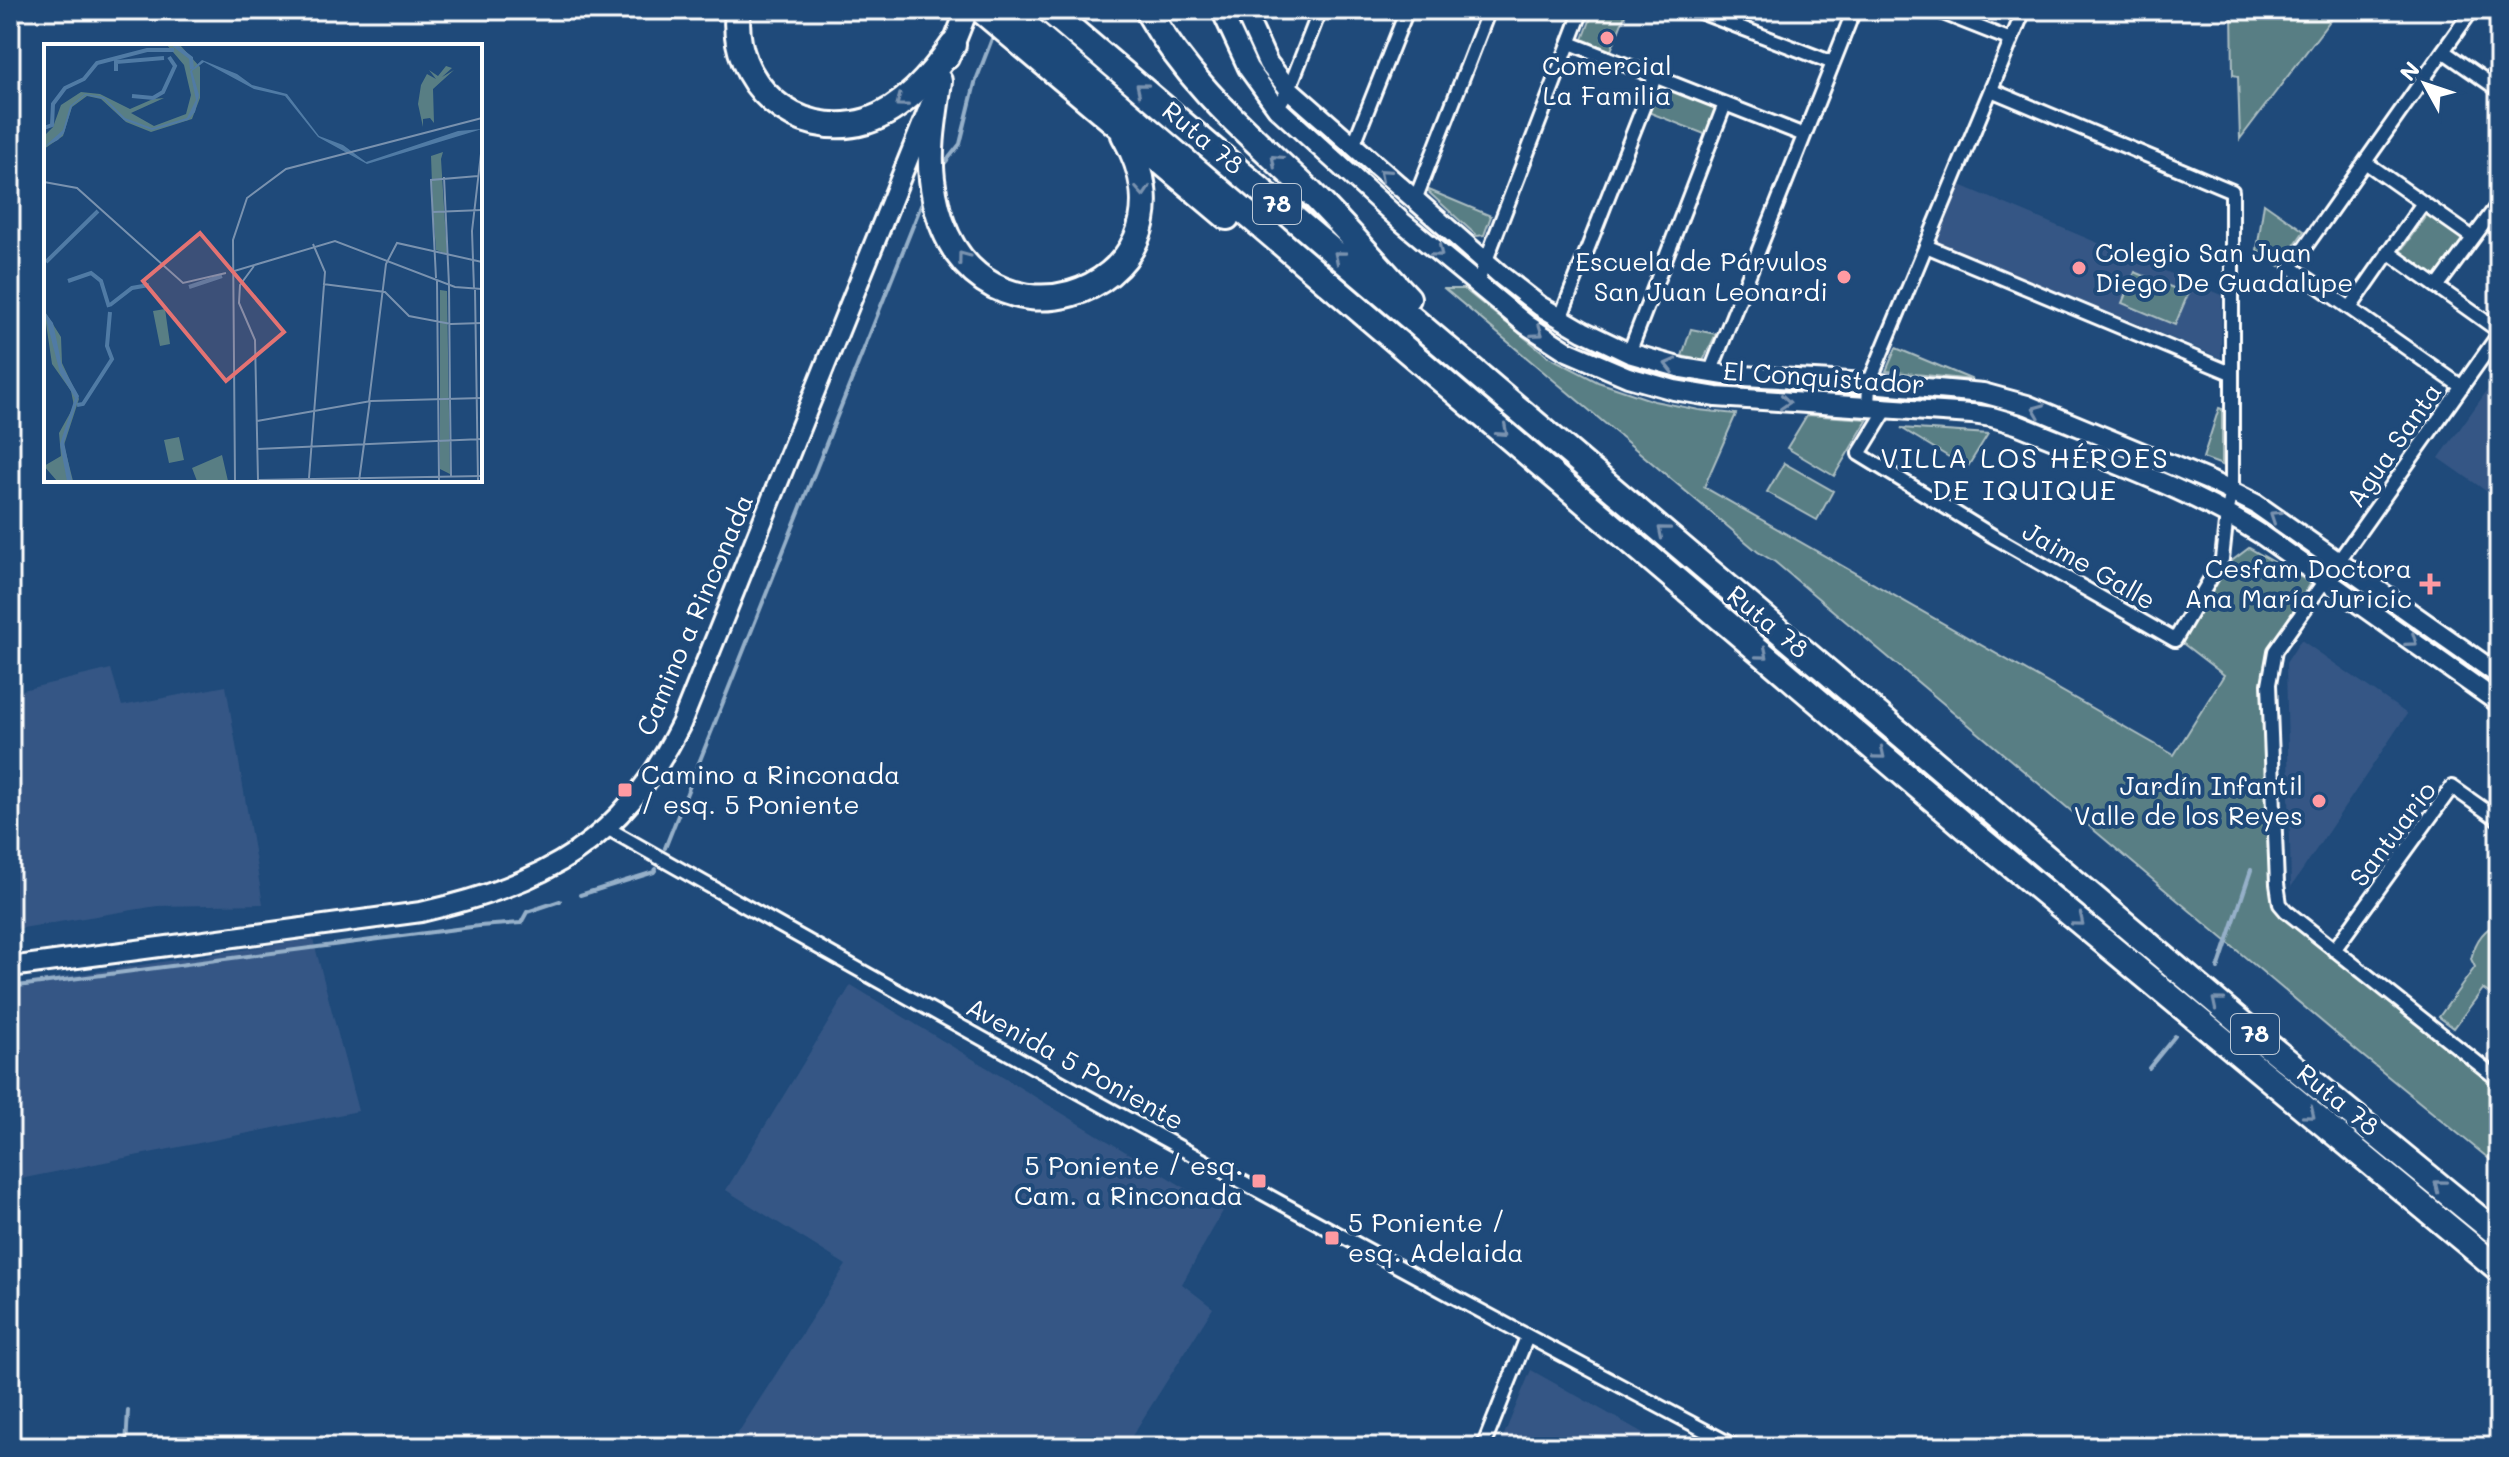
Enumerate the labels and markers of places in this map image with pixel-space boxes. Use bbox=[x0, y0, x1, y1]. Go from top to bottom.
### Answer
marker: Comercial La Familia bbox=[1598, 29, 1616, 47]
place label: Comercial La Familia bbox=[1542, 48, 1672, 112]
place label: Colegio San Juan Diego De Guadalupe bbox=[2095, 235, 2353, 299]
place label: Escuela de Párvulos San Juan Leonardi bbox=[1575, 244, 1828, 308]
marker: Colegio San Juan Diego De Guadalupe bbox=[2070, 259, 2088, 277]
marker: Escuela de Párvulos San Juan Leonardi bbox=[1835, 268, 1853, 286]
place label: Cesfam Doctora Ana María Juricic bbox=[2184, 551, 2412, 615]
marker: Cesfam Doctora Ana María Juricic bbox=[2419, 573, 2441, 595]
place label: Camino a Rinconada / esq. 5 Poniente bbox=[641, 757, 900, 821]
place label: Jardín Infantil Valle de los Reyes bbox=[2074, 768, 2303, 832]
marker: Camino a Rinconada / esq. 5 Poniente bbox=[616, 781, 634, 799]
marker: Jardín Infantil Valle de los Reyes bbox=[2310, 792, 2328, 810]
place label: 5 Poniente / esq. Cam. a Rinconada bbox=[1014, 1148, 1243, 1212]
marker: 5 Poniente / esq. Cam. a Rinconada bbox=[1250, 1172, 1268, 1190]
place label: 5 Poniente / esq. Adelaida bbox=[1348, 1205, 1523, 1269]
marker: 5 Poniente / esq. Adelaida bbox=[1323, 1229, 1341, 1247]

